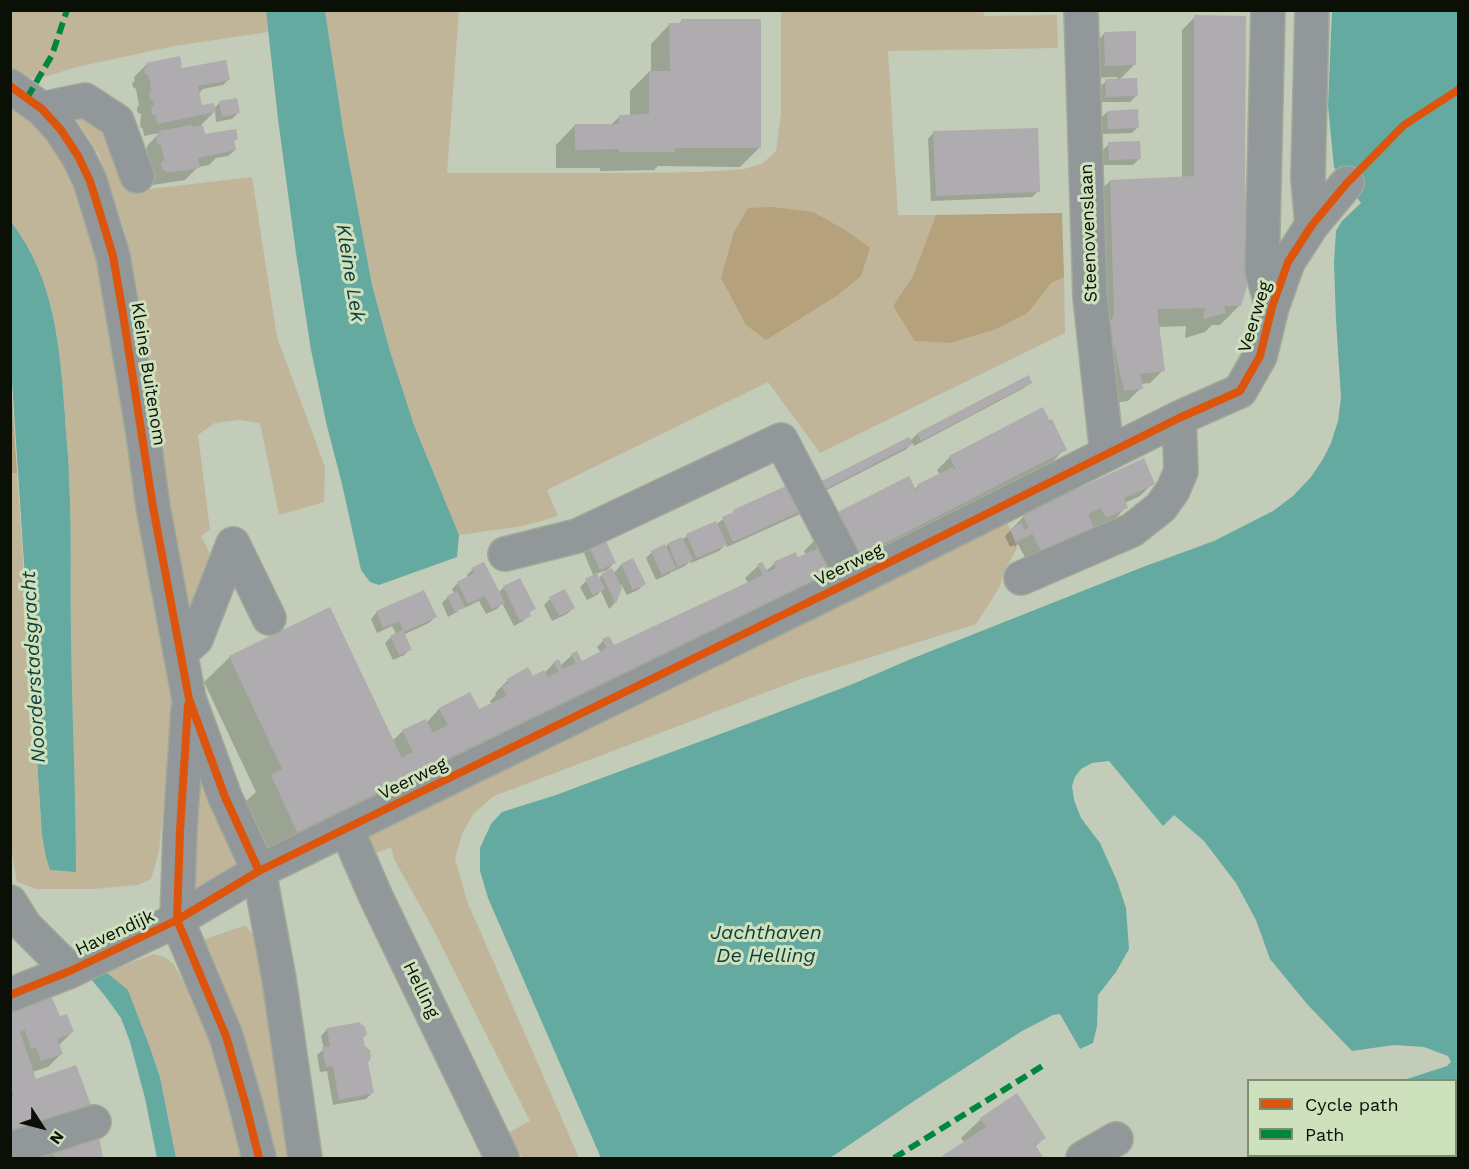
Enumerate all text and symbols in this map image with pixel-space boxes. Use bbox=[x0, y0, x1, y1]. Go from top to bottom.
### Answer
street label: Steenovenslaan bbox=[1076, 163, 1102, 303]
water label: Kleine Lek bbox=[330, 222, 370, 324]
street label: Veerweg bbox=[1234, 279, 1276, 355]
street label: Kleine Buitenom bbox=[126, 301, 170, 447]
street label: Veerweg bbox=[811, 539, 887, 591]
water label: Noorderstadsgracht bbox=[17, 570, 51, 764]
street label: Veerweg bbox=[375, 753, 451, 805]
street label: Havendijk bbox=[72, 905, 158, 961]
water label: Jachthaven De Helling bbox=[710, 921, 822, 968]
street label: Helling bbox=[398, 958, 444, 1022]
legend bbox=[1247, 1079, 1457, 1157]
text: Cycle path bbox=[1305, 1094, 1399, 1115]
north arrow bbox=[12, 1097, 72, 1157]
text: Path bbox=[1305, 1124, 1345, 1145]
text: N bbox=[46, 1127, 68, 1148]

